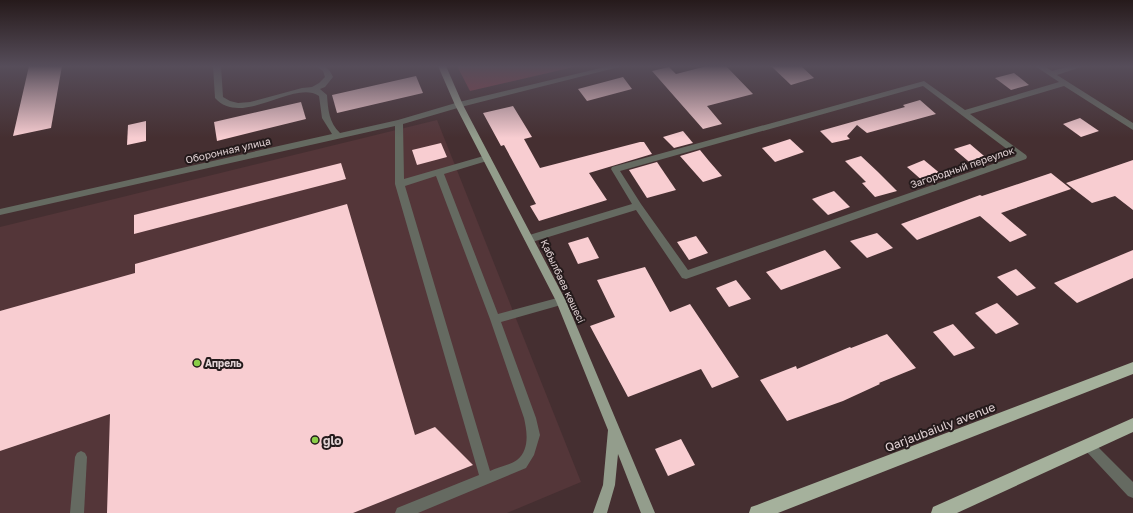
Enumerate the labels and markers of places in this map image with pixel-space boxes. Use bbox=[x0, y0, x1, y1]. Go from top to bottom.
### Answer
place label: Апрель bbox=[205, 357, 242, 369]
marker: Апрель bbox=[192, 358, 202, 368]
place label: glo bbox=[323, 433, 342, 448]
marker: glo bbox=[310, 435, 320, 445]

